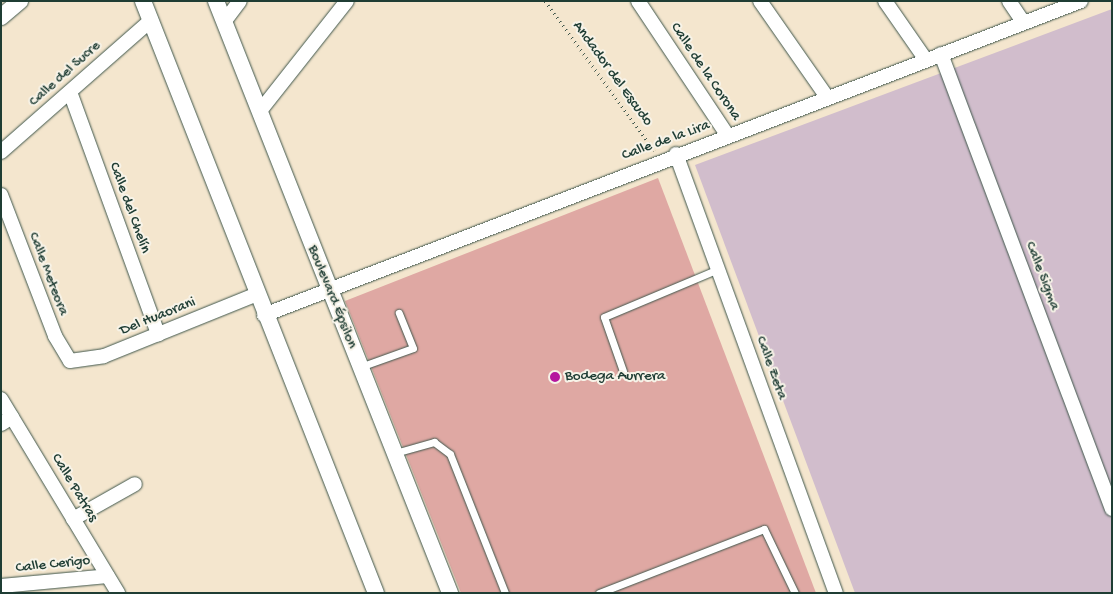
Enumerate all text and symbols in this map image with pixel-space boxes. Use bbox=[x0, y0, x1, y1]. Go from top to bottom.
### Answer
street label: Andador del Escudo bbox=[568, 18, 656, 130]
street label: Calle de la Corona bbox=[666, 20, 744, 124]
street label: Calle del Sucre bbox=[26, 37, 104, 111]
street label: Calle de la Lira bbox=[620, 117, 712, 165]
street label: Calle del Chelín bbox=[104, 160, 154, 256]
street label: Calle Meteora bbox=[24, 230, 72, 318]
street label: Calle Sigma bbox=[1021, 239, 1063, 313]
street label: Boulevard Épsilon bbox=[303, 243, 361, 351]
street label: Del Huaorani bbox=[117, 294, 199, 340]
street label: Calle Zeta bbox=[751, 334, 791, 402]
place label: Bodega Aurrera bbox=[565, 368, 665, 386]
marker: Bodega Aurrera bbox=[549, 371, 561, 383]
street label: Calle Patras bbox=[47, 451, 101, 525]
street label: Calle Cerigo bbox=[15, 552, 91, 578]

